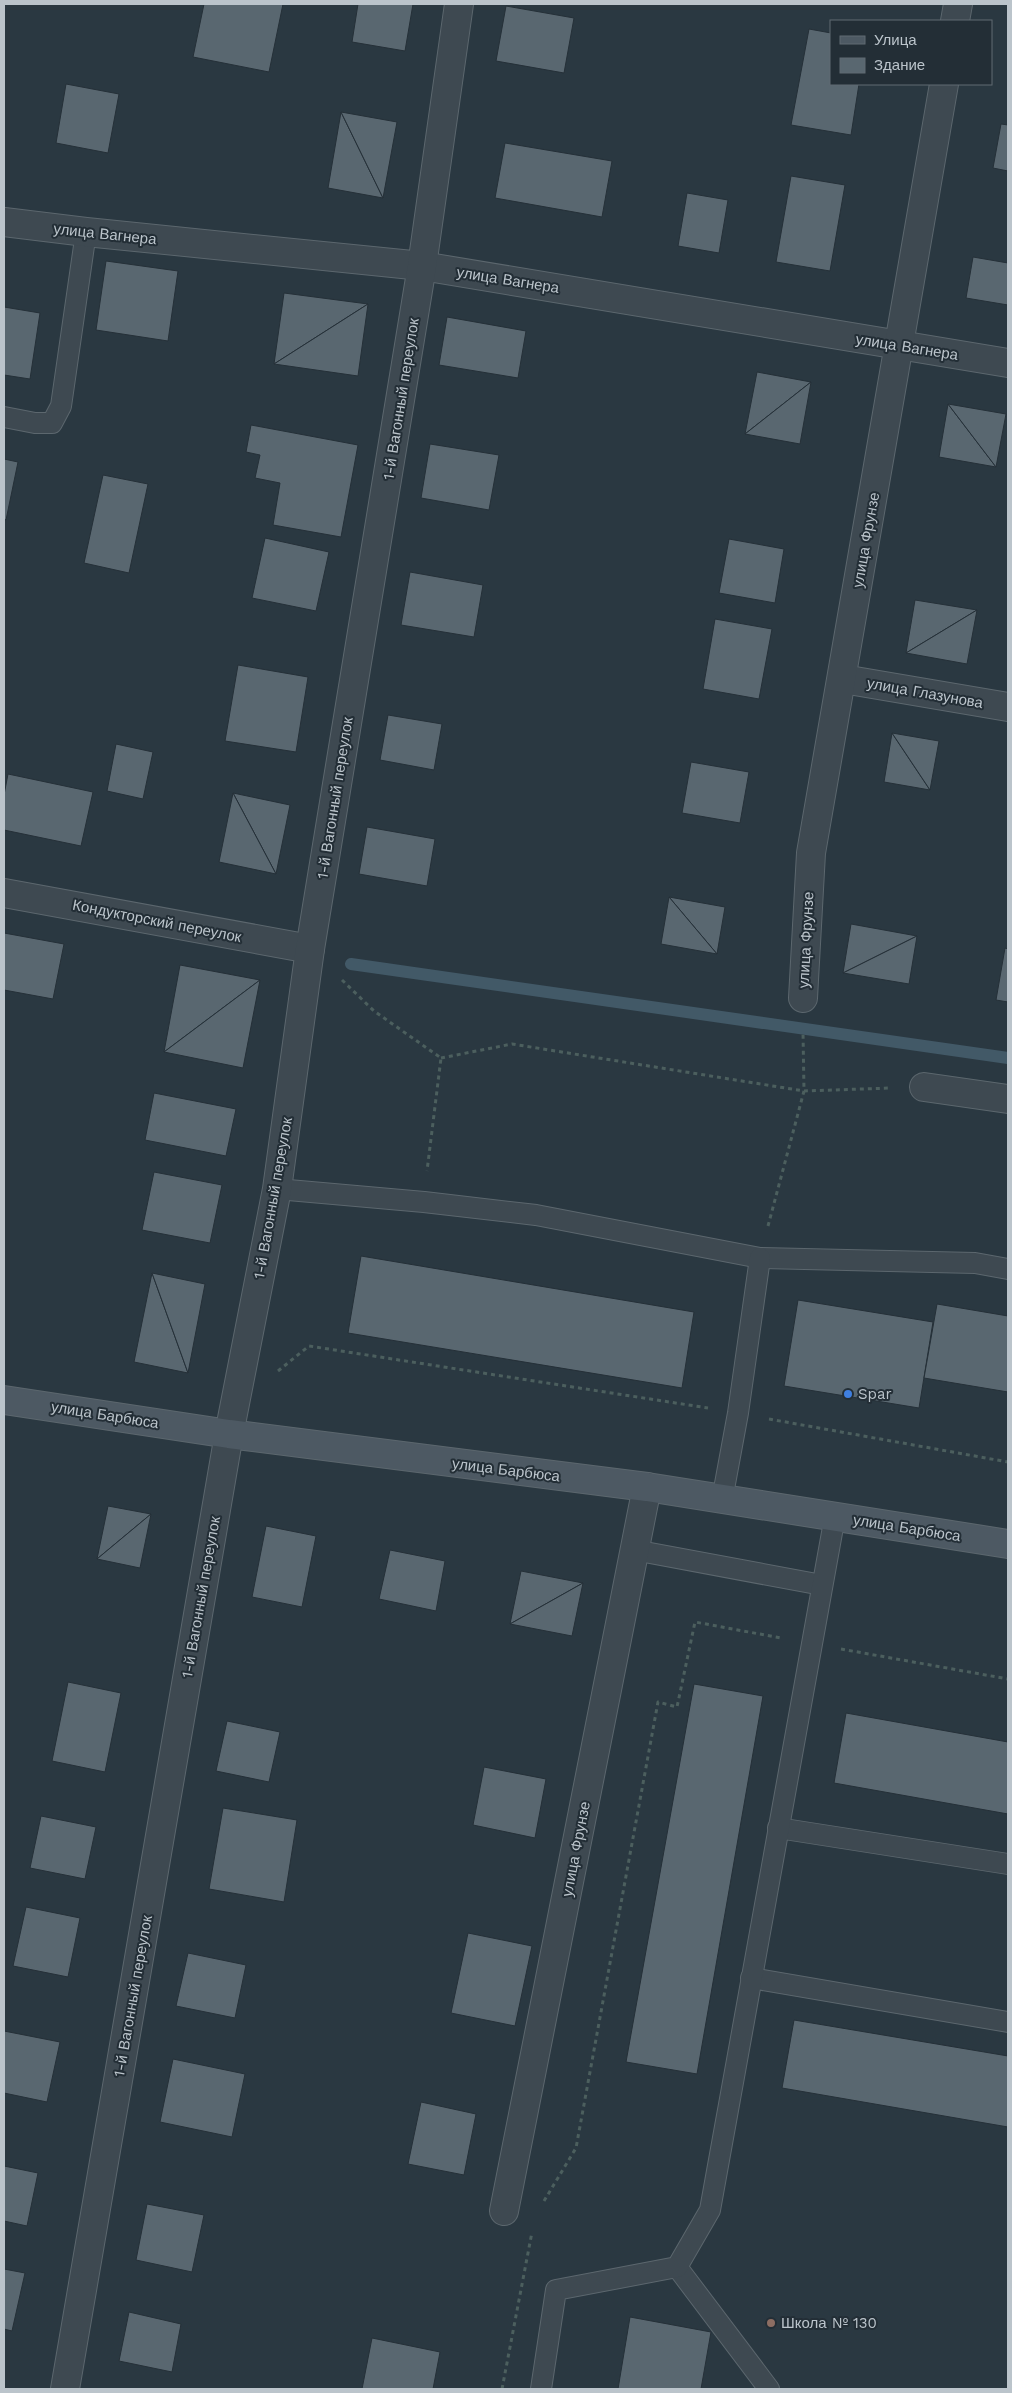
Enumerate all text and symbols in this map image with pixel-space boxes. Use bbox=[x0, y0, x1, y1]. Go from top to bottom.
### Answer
legend bbox=[830, 20, 992, 85]
text: Улица bbox=[874, 31, 917, 49]
text: Здание bbox=[874, 56, 925, 74]
street label: улица Вагнера bbox=[53, 220, 158, 248]
street label: улица Вагнера bbox=[455, 263, 561, 297]
street label: 1-й Вагонный переулок bbox=[379, 316, 423, 481]
street label: улица Вагнера bbox=[854, 330, 960, 364]
street label: улица Фрунзе bbox=[849, 491, 883, 589]
street label: улица Глазунова bbox=[866, 674, 985, 712]
street label: 1-й Вагонный переулок bbox=[313, 715, 357, 880]
street label: улица Фрунзе bbox=[794, 891, 818, 989]
street label: Кондукторский переулок bbox=[71, 896, 243, 946]
street label: 1-й Вагонный переулок bbox=[250, 1115, 296, 1280]
place label: Spar bbox=[858, 1385, 892, 1403]
marker: Spar bbox=[842, 1388, 854, 1400]
street label: улица Барбюса bbox=[50, 1398, 161, 1432]
street label: улица Барбюса bbox=[451, 1454, 562, 1486]
street label: улица Барбюса bbox=[852, 1511, 963, 1545]
street label: 1-й Вагонный переулок bbox=[178, 1514, 224, 1679]
street label: улица Фрунзе bbox=[558, 1800, 594, 1898]
street label: 1-й Вагонный переулок bbox=[110, 1913, 156, 2078]
place label: Школа № 130 bbox=[781, 2314, 877, 2332]
marker: Школа № 130 bbox=[765, 2317, 777, 2329]

